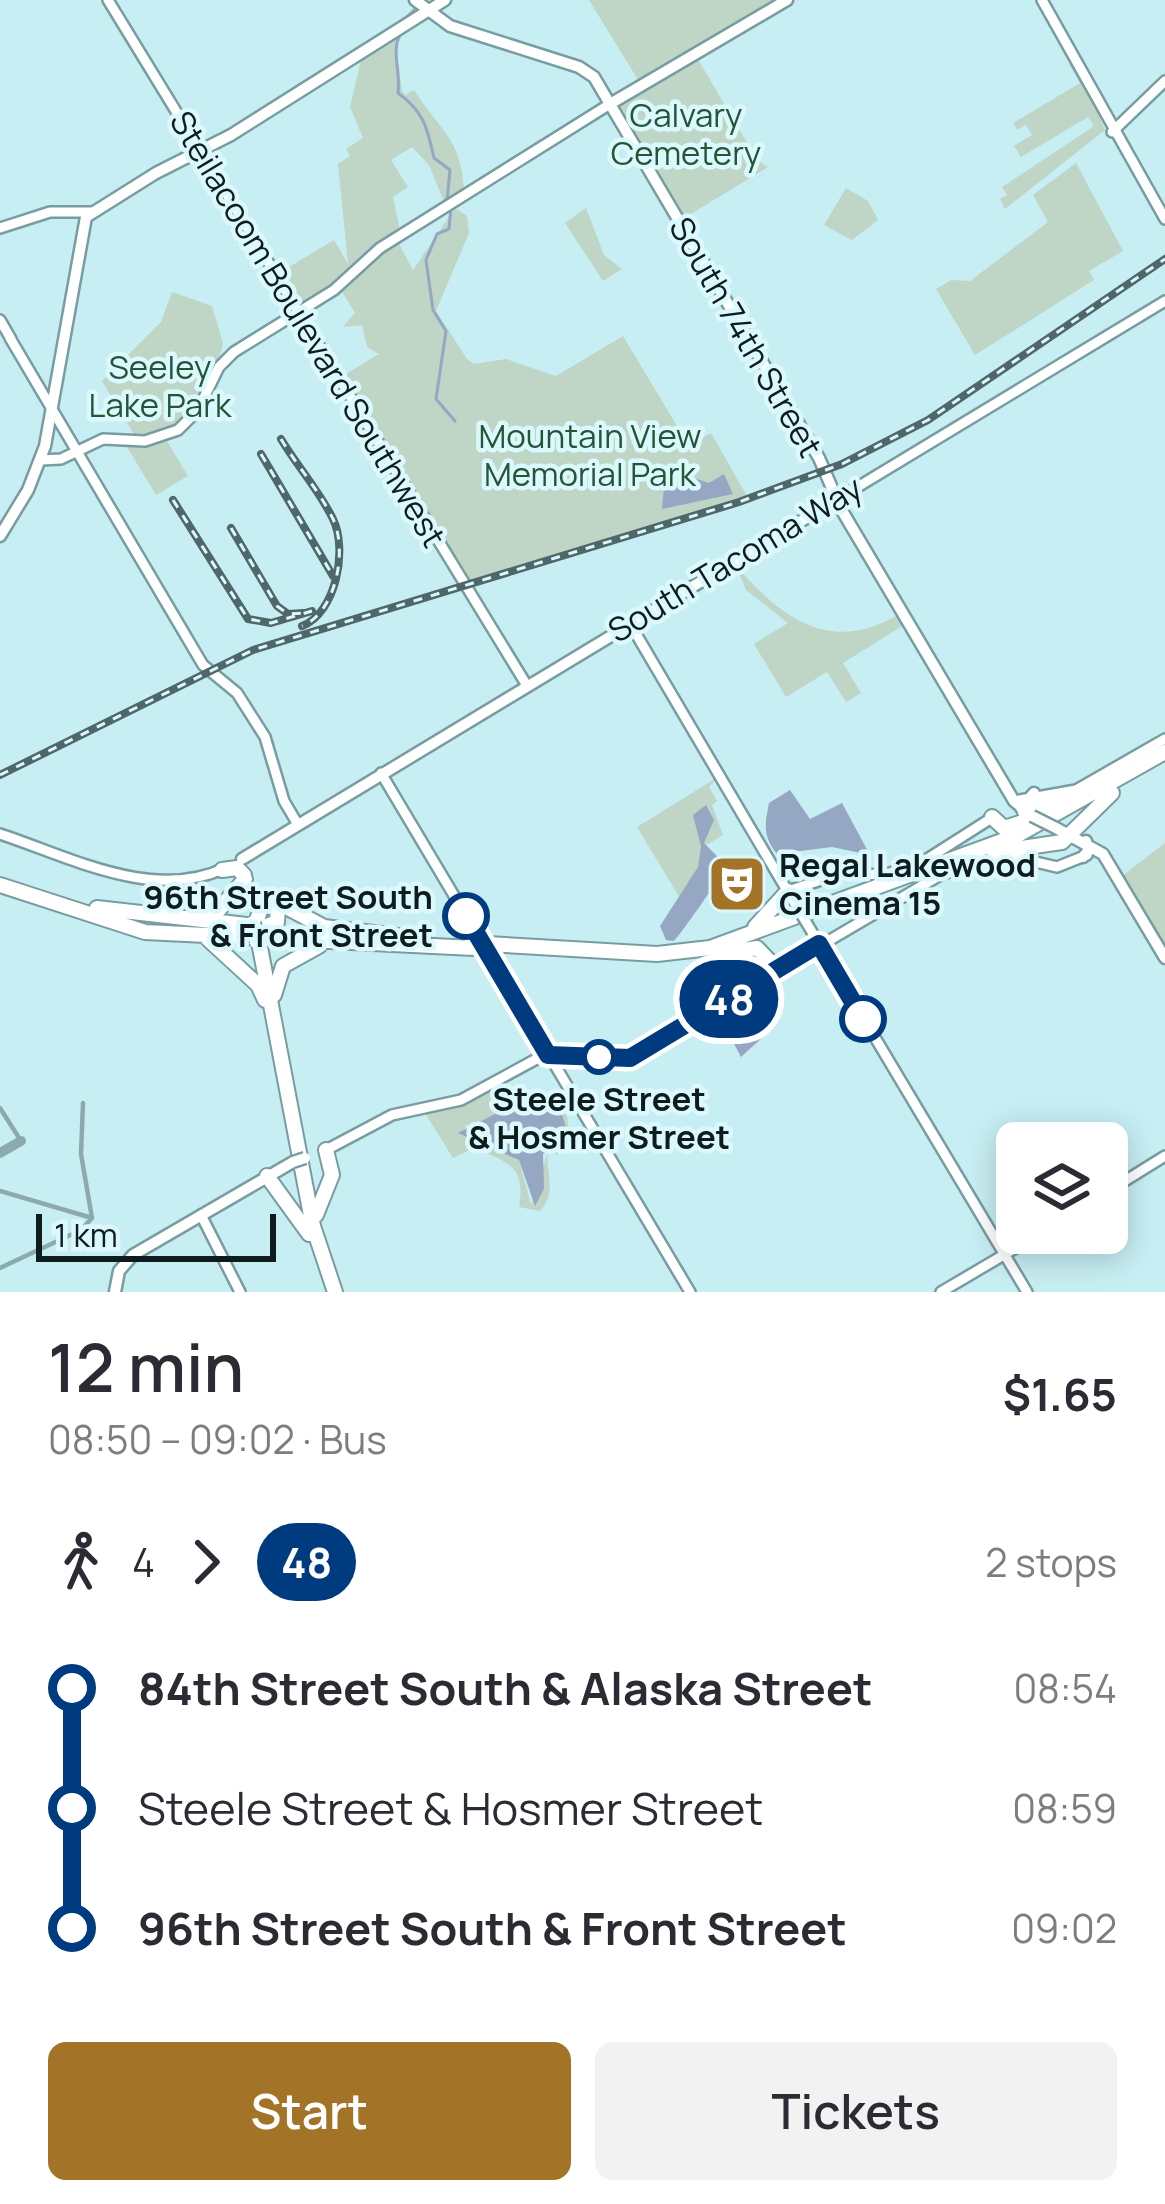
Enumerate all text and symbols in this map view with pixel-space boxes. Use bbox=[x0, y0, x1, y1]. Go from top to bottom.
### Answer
park label: Calvary Cemetery bbox=[611, 92, 761, 175]
street label: Steilacoom Boulevard Southwest bbox=[160, 102, 457, 555]
street label: South 74th Street bbox=[659, 209, 833, 465]
park label: Seeley Lake Park bbox=[89, 344, 233, 427]
park label: Mountain View Memorial Park bbox=[479, 413, 701, 496]
street label: South Tacoma Way bbox=[599, 465, 870, 652]
place label: Regal Lakewood Cinema 15 bbox=[779, 842, 1036, 925]
theatre icon: Regal Lakewood Cinema 15 bbox=[706, 853, 768, 915]
place label: 96th Street South & Front Street bbox=[143, 874, 433, 957]
marker: 96th Street South & Front Street bbox=[444, 894, 488, 938]
line badge: 48 bbox=[675, 960, 783, 1038]
text: 48 bbox=[703, 970, 755, 1028]
unlabelled marker bbox=[841, 997, 885, 1041]
marker: Steele Street & Hosmer Street bbox=[583, 1041, 615, 1073]
place label: Steele Street & Hosmer Street bbox=[468, 1076, 730, 1159]
map controls bbox=[996, 1122, 1128, 1254]
button: layers bbox=[996, 1122, 1128, 1254]
scale bar bbox=[36, 1208, 276, 1261]
text: 1 km bbox=[54, 1212, 118, 1257]
text: 12 min bbox=[48, 1322, 244, 1412]
text: $1.65 bbox=[1003, 1363, 1117, 1425]
text: 08:50 – 09:02 · Bus bbox=[48, 1412, 387, 1466]
icon: walk bbox=[48, 1529, 114, 1595]
icon: forward bbox=[173, 1529, 239, 1595]
text: 48 bbox=[281, 1533, 332, 1591]
text: 4 bbox=[132, 1535, 155, 1589]
text: 2 stops bbox=[985, 1535, 1117, 1589]
text: 84th Street South & Alaska Street bbox=[138, 1657, 873, 1719]
text: 08:54 bbox=[1013, 1661, 1117, 1715]
text: Steele Street & Hosmer Street bbox=[138, 1777, 763, 1839]
text: 08:59 bbox=[1012, 1781, 1117, 1835]
text: 96th Street South & Front Street bbox=[138, 1897, 847, 1959]
text: 09:02 bbox=[1011, 1901, 1117, 1955]
button: Start bbox=[48, 2042, 571, 2180]
button: Tickets bbox=[595, 2042, 1117, 2180]

